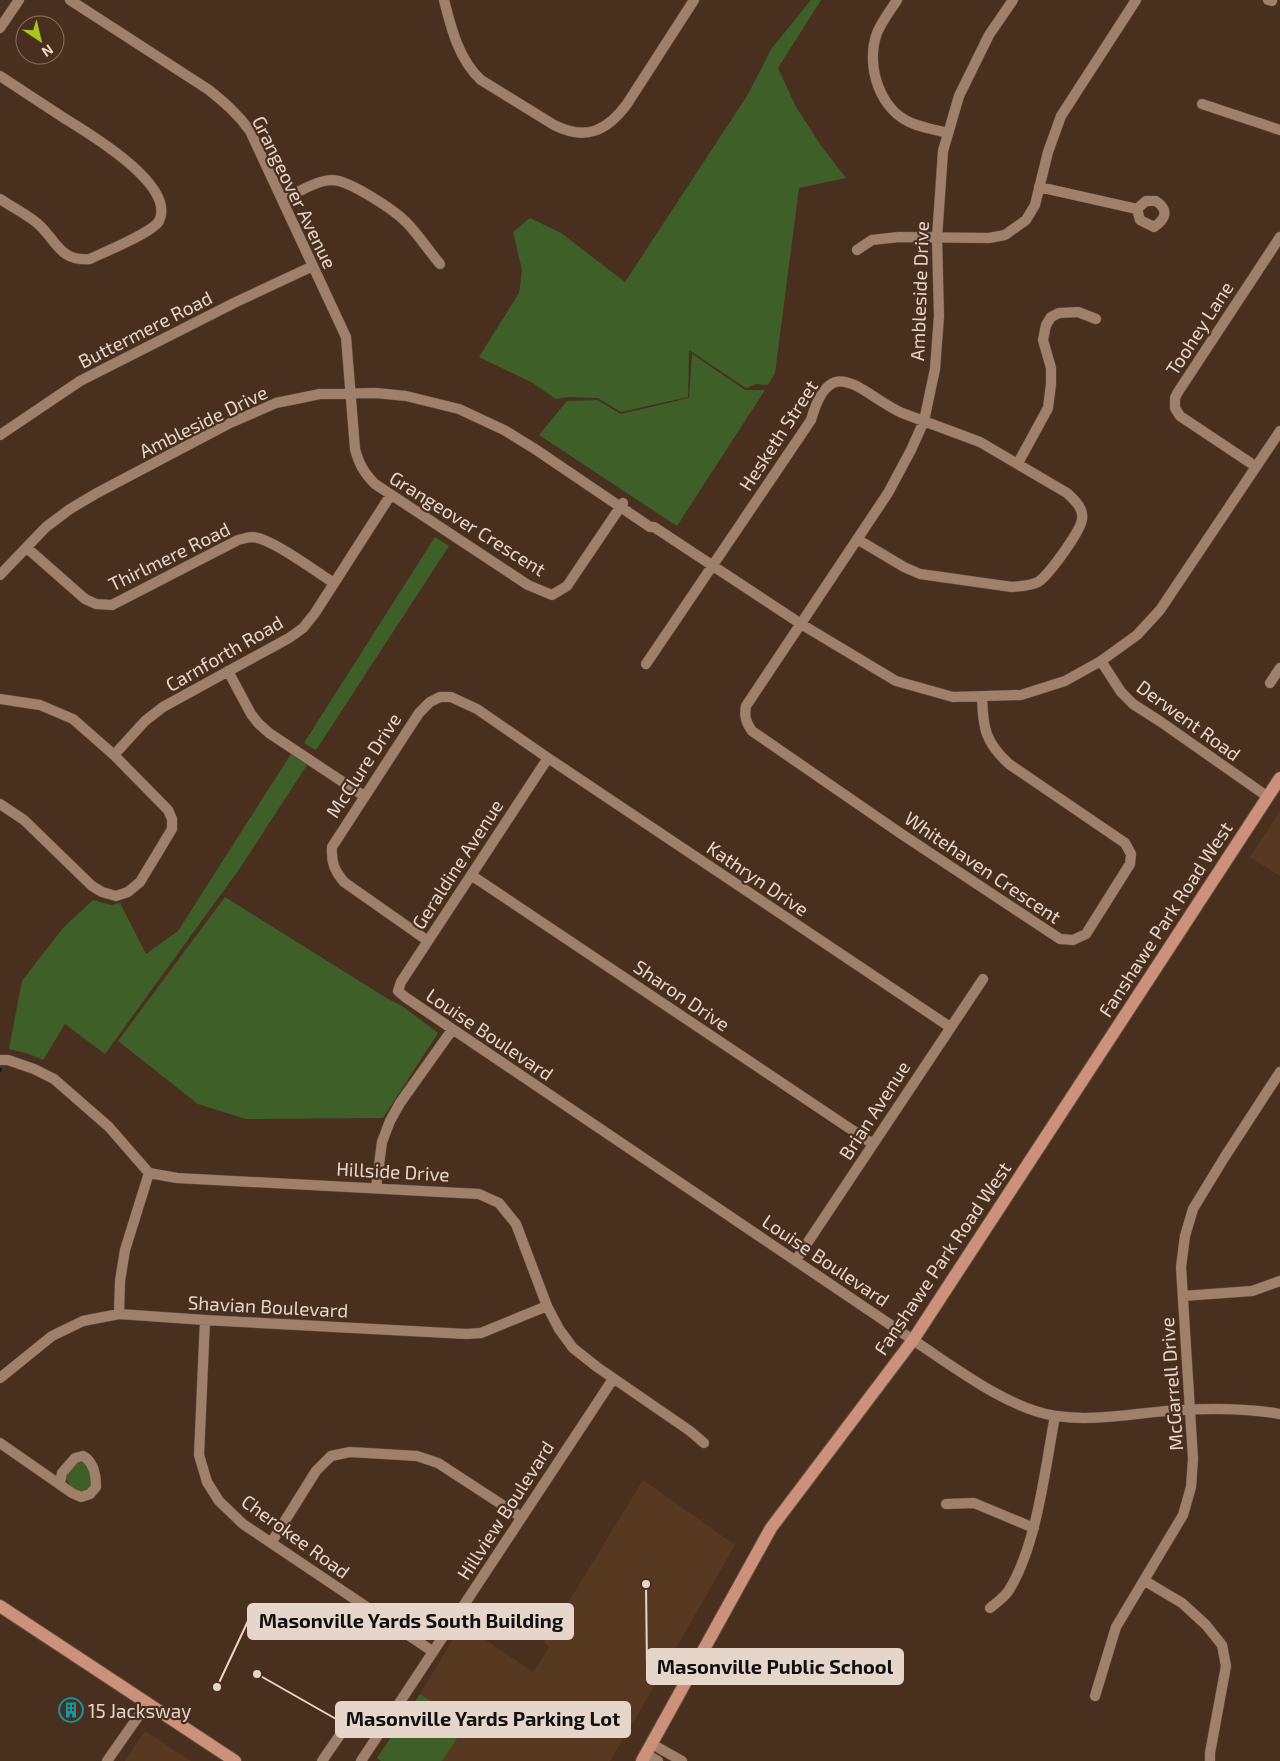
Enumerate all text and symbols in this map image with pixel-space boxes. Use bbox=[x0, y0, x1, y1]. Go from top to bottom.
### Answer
north arrow bbox=[15, 15, 65, 65]
text: N bbox=[39, 41, 57, 61]
street label: Grangeover Avenue bbox=[248, 112, 342, 272]
street label: Ambleside Drive bbox=[905, 221, 933, 361]
street label: Toohey Lane bbox=[1160, 277, 1238, 379]
street label: Buttermere Road bbox=[74, 285, 216, 373]
street label: Hesketh Street bbox=[734, 375, 822, 495]
street label: Ambleside Drive bbox=[135, 380, 271, 462]
street label: Grangeover Crescent bbox=[386, 466, 550, 580]
street label: Thirlmere Road bbox=[104, 517, 234, 595]
street label: Carnforth Road bbox=[161, 610, 287, 696]
street label: Derwent Road bbox=[1133, 675, 1245, 765]
street label: McClure Drive bbox=[321, 708, 405, 822]
street label: Geraldine Avenue bbox=[406, 795, 508, 933]
street label: Whitehaven Crescent bbox=[900, 806, 1066, 928]
street label: Fanshawe Park Road West bbox=[1093, 817, 1237, 1021]
street label: Kathryn Drive bbox=[703, 835, 813, 921]
street label: Sharon Drive bbox=[630, 955, 734, 1035]
street label: Louise Boulevard bbox=[422, 983, 558, 1085]
street label: Brian Avenue bbox=[834, 1056, 914, 1164]
street label: Hillside Drive bbox=[336, 1157, 450, 1185]
street label: Fanshawe Park Road West bbox=[869, 1157, 1015, 1359]
street label: Louise Boulevard bbox=[758, 1209, 894, 1311]
street label: Shavian Boulevard bbox=[187, 1290, 349, 1322]
street label: McGarrell Drive bbox=[1155, 1317, 1187, 1451]
street label: Hillview Boulevard bbox=[452, 1436, 558, 1584]
street label: Cherokee Road bbox=[237, 1489, 355, 1583]
callout: Masonville Yards South Building bbox=[248, 1604, 573, 1639]
text: Masonville Yards South Building bbox=[259, 1608, 564, 1632]
callout: Masonville Public School bbox=[647, 1649, 903, 1684]
text: Masonville Public School bbox=[657, 1654, 894, 1678]
building icon: 15 Jacksway bbox=[58, 1697, 84, 1723]
place label: 15 Jacksway bbox=[88, 1699, 191, 1722]
callout: Masonville Yards Parking Lot bbox=[336, 1702, 630, 1737]
text: Masonville Yards Parking Lot bbox=[346, 1706, 620, 1730]

